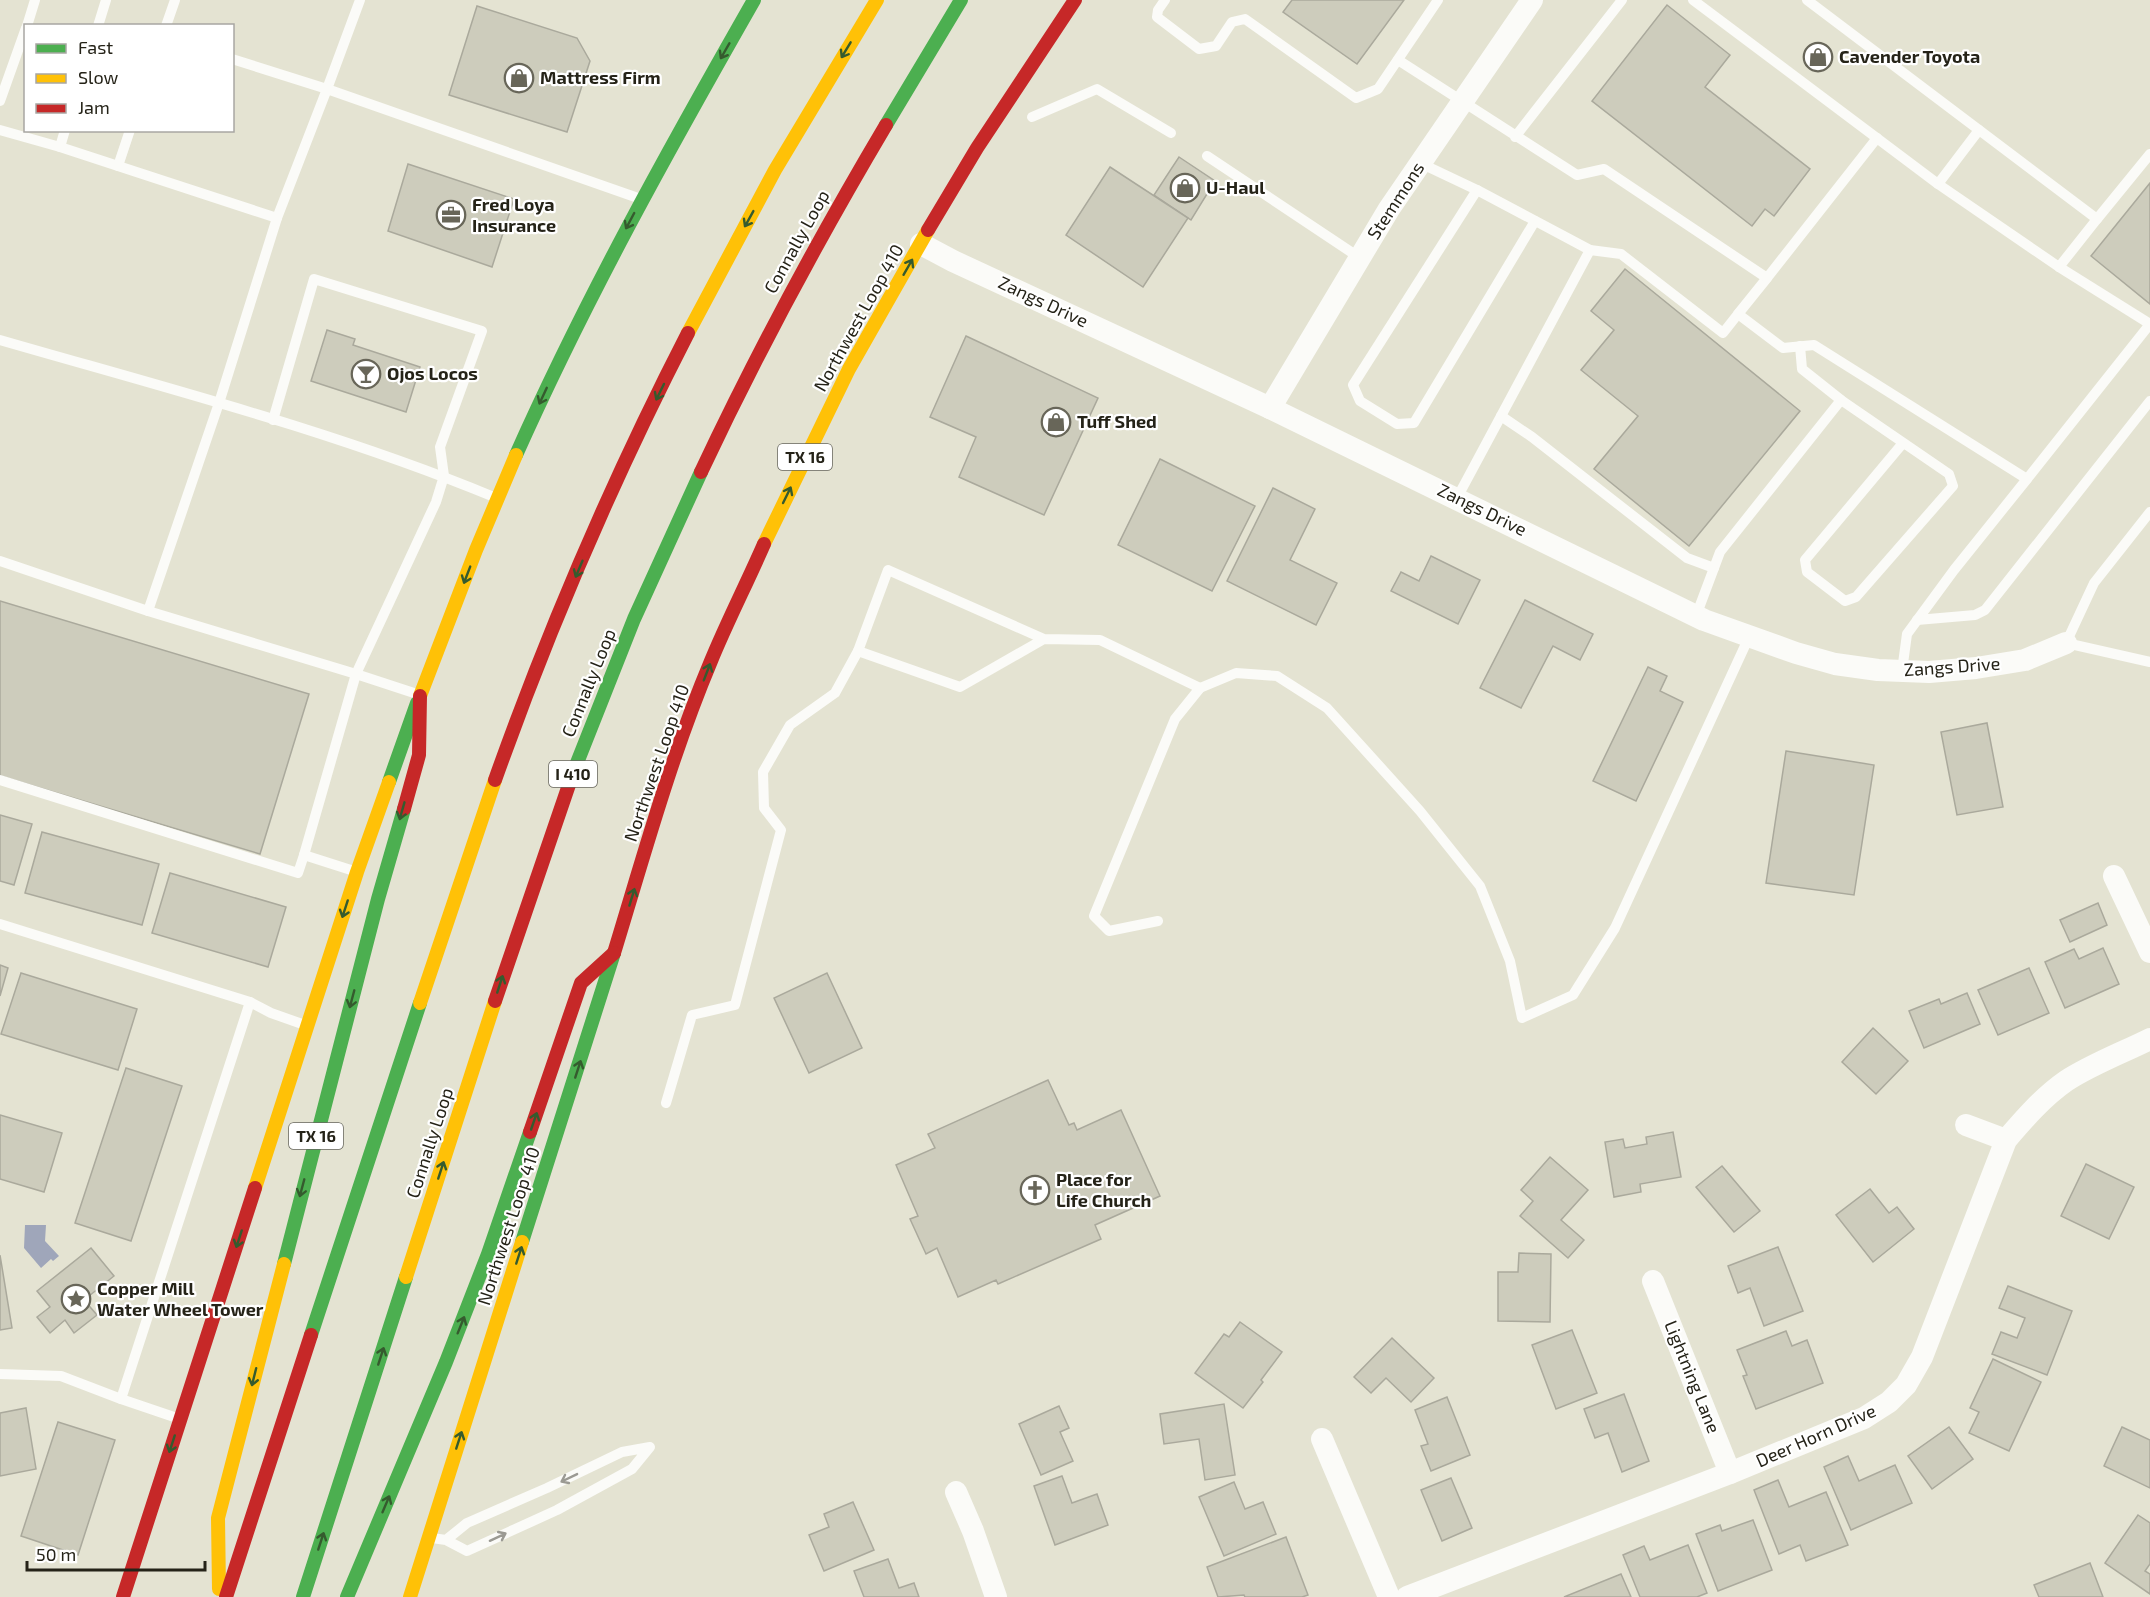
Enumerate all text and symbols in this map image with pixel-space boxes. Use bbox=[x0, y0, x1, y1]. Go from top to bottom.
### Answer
legend bbox=[24, 24, 234, 132]
text: Fast bbox=[78, 36, 113, 58]
one-way arrow bbox=[840, 41, 852, 58]
shop icon: Cavender Toyota bbox=[1802, 41, 1834, 73]
one-way arrow bbox=[718, 42, 730, 59]
place label: Cavender Toyota bbox=[1839, 45, 1980, 67]
shop icon: Mattress Firm bbox=[503, 62, 535, 94]
text: Slow bbox=[78, 66, 119, 88]
place label: Mattress Firm bbox=[540, 66, 661, 88]
text: Jam bbox=[78, 96, 110, 118]
street label: Stemmons bbox=[1362, 158, 1428, 243]
shop icon: U-Haul bbox=[1169, 172, 1201, 204]
place label: U-Haul bbox=[1206, 176, 1265, 198]
street label: Connally Loop bbox=[759, 186, 834, 297]
place label: Fred Loya Insurance bbox=[472, 193, 556, 236]
office icon: Fred Loya Insurance bbox=[435, 199, 467, 231]
one-way arrow bbox=[743, 210, 755, 227]
one-way arrow bbox=[624, 212, 636, 229]
street label: Northwest Loop 410 bbox=[808, 240, 908, 395]
one-way arrow bbox=[902, 259, 914, 276]
street label: Zangs Drive bbox=[995, 271, 1092, 331]
bar icon: Ojos Locos bbox=[350, 358, 382, 390]
place label: Ojos Locos bbox=[387, 362, 478, 384]
one-way arrow bbox=[653, 383, 665, 401]
one-way arrow bbox=[536, 386, 548, 404]
shop icon: Tuff Shed bbox=[1040, 406, 1072, 438]
place label: Tuff Shed bbox=[1077, 410, 1157, 432]
road number: TX 16 bbox=[778, 444, 832, 470]
street label: Zangs Drive bbox=[1434, 478, 1531, 540]
one-way arrow bbox=[782, 486, 794, 504]
one-way arrow bbox=[573, 560, 584, 578]
one-way arrow bbox=[460, 565, 471, 584]
street label: Connally Loop bbox=[556, 625, 620, 740]
street label: Zangs Drive bbox=[1903, 652, 2001, 680]
one-way arrow bbox=[702, 664, 713, 682]
street label: Northwest Loop 410 bbox=[619, 681, 693, 844]
road number: I 410 bbox=[549, 761, 597, 787]
one-way arrow bbox=[396, 801, 407, 820]
one-way arrow bbox=[627, 888, 638, 907]
one-way arrow bbox=[339, 899, 350, 918]
one-way arrow bbox=[495, 975, 506, 994]
one-way arrow bbox=[346, 989, 357, 1008]
one-way arrow bbox=[573, 1060, 584, 1079]
street label: Connally Loop bbox=[401, 1085, 457, 1201]
one-way arrow bbox=[529, 1112, 540, 1131]
road number: TX 16 bbox=[289, 1123, 343, 1149]
street label: Northwest Loop 410 bbox=[472, 1144, 544, 1308]
one-way arrow bbox=[436, 1161, 447, 1180]
place label: Place for Life Church bbox=[1056, 1168, 1151, 1211]
church icon: Place for Life Church bbox=[1019, 1174, 1051, 1206]
one-way arrow bbox=[296, 1178, 308, 1197]
one-way arrow bbox=[233, 1229, 244, 1248]
one-way arrow bbox=[514, 1245, 525, 1264]
place label: Copper Mill Water Wheel Tower bbox=[97, 1277, 264, 1320]
place icon: Copper Mill Water Wheel Tower bbox=[60, 1283, 92, 1315]
one-way arrow bbox=[456, 1316, 467, 1334]
street label: Lightning Lane bbox=[1660, 1317, 1726, 1436]
one-way arrow bbox=[376, 1347, 387, 1366]
one-way arrow bbox=[247, 1367, 259, 1386]
street label: Deer Horn Drive bbox=[1752, 1399, 1879, 1471]
one-way arrow bbox=[455, 1431, 466, 1450]
one-way arrow bbox=[166, 1435, 177, 1454]
one-way arrow bbox=[561, 1472, 579, 1484]
one-way arrow bbox=[381, 1496, 392, 1514]
one-way arrow bbox=[489, 1531, 507, 1542]
one-way arrow bbox=[316, 1532, 327, 1551]
scale bar bbox=[27, 1534, 206, 1572]
text: 50 m bbox=[36, 1543, 76, 1565]

